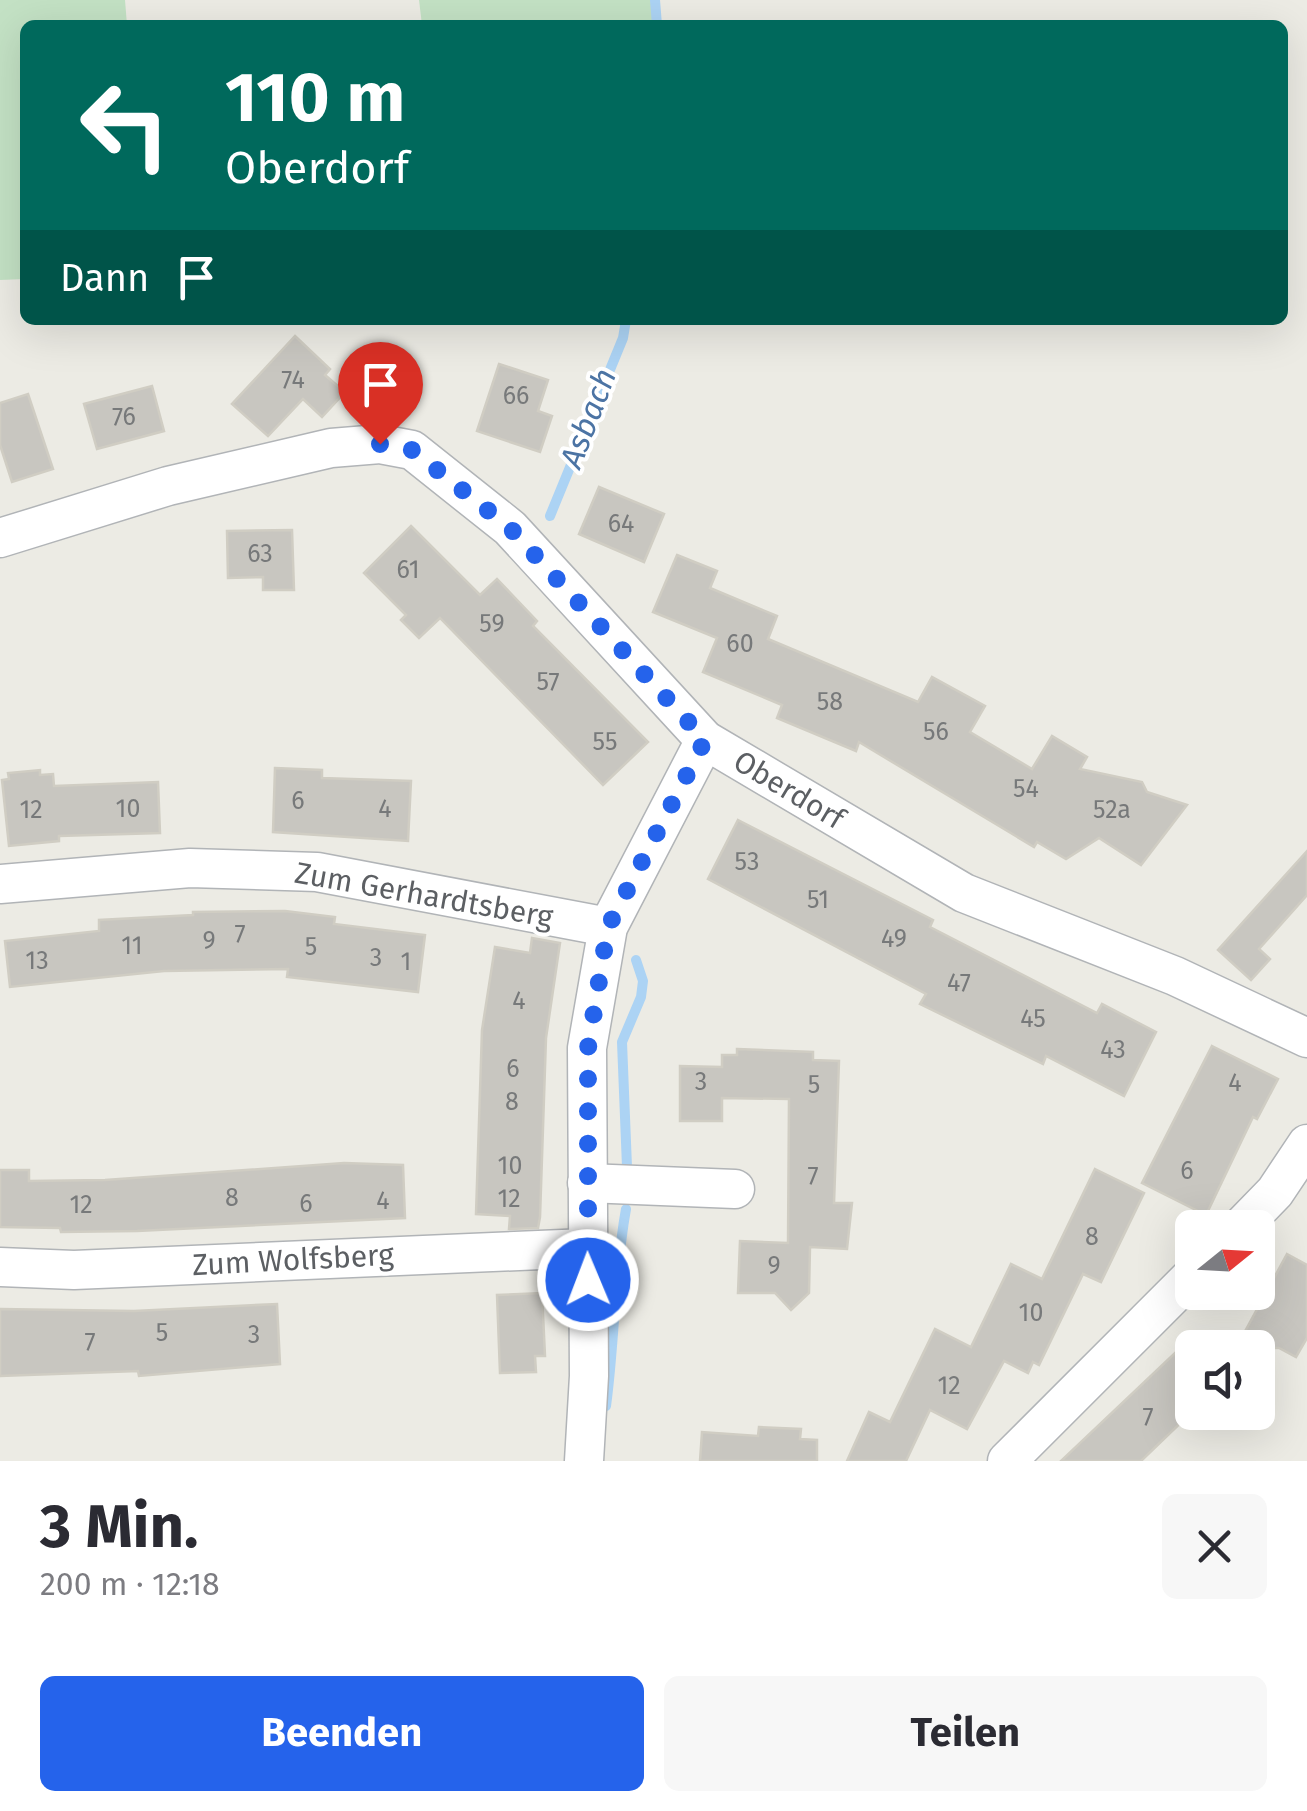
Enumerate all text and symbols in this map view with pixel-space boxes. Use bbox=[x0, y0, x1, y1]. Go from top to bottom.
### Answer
text: 110 m bbox=[225, 56, 405, 140]
icon: left bbox=[60, 60, 190, 190]
text: Oberdorf bbox=[225, 141, 409, 195]
icon: arrive bbox=[169, 250, 224, 305]
text: Dann bbox=[60, 255, 149, 301]
pin bbox=[338, 342, 423, 445]
icon: arrive bbox=[353, 357, 408, 412]
water label: Asbach bbox=[551, 363, 624, 475]
house number: 74 bbox=[281, 365, 305, 395]
house number: 66 bbox=[503, 381, 529, 411]
house number: 76 bbox=[112, 402, 136, 432]
house number: 64 bbox=[608, 509, 634, 539]
house number: 63 bbox=[247, 539, 273, 569]
house number: 61 bbox=[397, 555, 419, 585]
house number: 59 bbox=[479, 609, 505, 639]
house number: 60 bbox=[726, 629, 754, 659]
house number: 57 bbox=[536, 667, 560, 697]
house number: 58 bbox=[817, 687, 843, 717]
house number: 56 bbox=[923, 717, 949, 747]
house number: 55 bbox=[593, 727, 617, 757]
street label: Oberdorf bbox=[727, 743, 853, 838]
house number: 54 bbox=[1013, 774, 1039, 804]
house number: 6 bbox=[291, 786, 305, 816]
house number: 10 bbox=[116, 794, 140, 824]
house number: 4 bbox=[378, 794, 392, 824]
house number: 12 bbox=[19, 795, 43, 825]
house number: 52a bbox=[1093, 795, 1131, 825]
house number: 53 bbox=[735, 847, 759, 877]
street label: Zum Gerhardtsberg bbox=[292, 855, 556, 935]
house number: 51 bbox=[807, 885, 829, 915]
house number: 7 bbox=[234, 919, 246, 949]
house number: 49 bbox=[881, 924, 907, 954]
house number: 9 bbox=[202, 926, 216, 956]
house number: 11 bbox=[121, 931, 143, 961]
house number: 5 bbox=[305, 932, 317, 962]
house number: 3 bbox=[370, 943, 382, 973]
house number: 13 bbox=[25, 946, 49, 976]
house number: 1 bbox=[401, 947, 411, 977]
house number: 47 bbox=[947, 968, 971, 998]
house number: 4 bbox=[512, 986, 526, 1016]
house number: 45 bbox=[1020, 1004, 1046, 1034]
house number: 43 bbox=[1100, 1035, 1126, 1065]
house number: 6 bbox=[506, 1054, 520, 1084]
house number: 3 bbox=[695, 1067, 707, 1097]
house number: 4 bbox=[1228, 1068, 1242, 1098]
house number: 5 bbox=[808, 1070, 820, 1100]
house number: 8 bbox=[505, 1087, 519, 1117]
house number: 10 bbox=[498, 1151, 522, 1181]
house number: 6 bbox=[1180, 1156, 1194, 1186]
house number: 7 bbox=[807, 1161, 819, 1191]
house number: 8 bbox=[225, 1183, 239, 1213]
house number: 12 bbox=[497, 1184, 521, 1214]
house number: 4 bbox=[376, 1186, 390, 1216]
house number: 6 bbox=[299, 1189, 313, 1219]
house number: 12 bbox=[69, 1190, 93, 1220]
north arrow bbox=[1175, 1210, 1275, 1310]
map controls bbox=[1175, 1210, 1275, 1430]
house number: 8 bbox=[1085, 1222, 1099, 1252]
position arrow bbox=[536, 1228, 640, 1332]
street label: Zum Wolfsberg bbox=[191, 1237, 395, 1283]
house number: 9 bbox=[767, 1251, 781, 1281]
house number: 10 bbox=[1019, 1298, 1043, 1328]
house number: 5 bbox=[156, 1318, 168, 1348]
house number: 3 bbox=[248, 1320, 260, 1350]
house number: 7 bbox=[84, 1327, 96, 1357]
button: sound bbox=[1175, 1330, 1275, 1430]
house number: 12 bbox=[937, 1371, 961, 1401]
house number: 7 bbox=[1142, 1402, 1154, 1432]
text: 3 Min. bbox=[40, 1491, 199, 1563]
button: close bbox=[1162, 1494, 1267, 1599]
text: 200 m · 12:18 bbox=[40, 1565, 220, 1603]
button: Beenden bbox=[40, 1676, 644, 1791]
button: Teilen bbox=[664, 1676, 1267, 1791]

